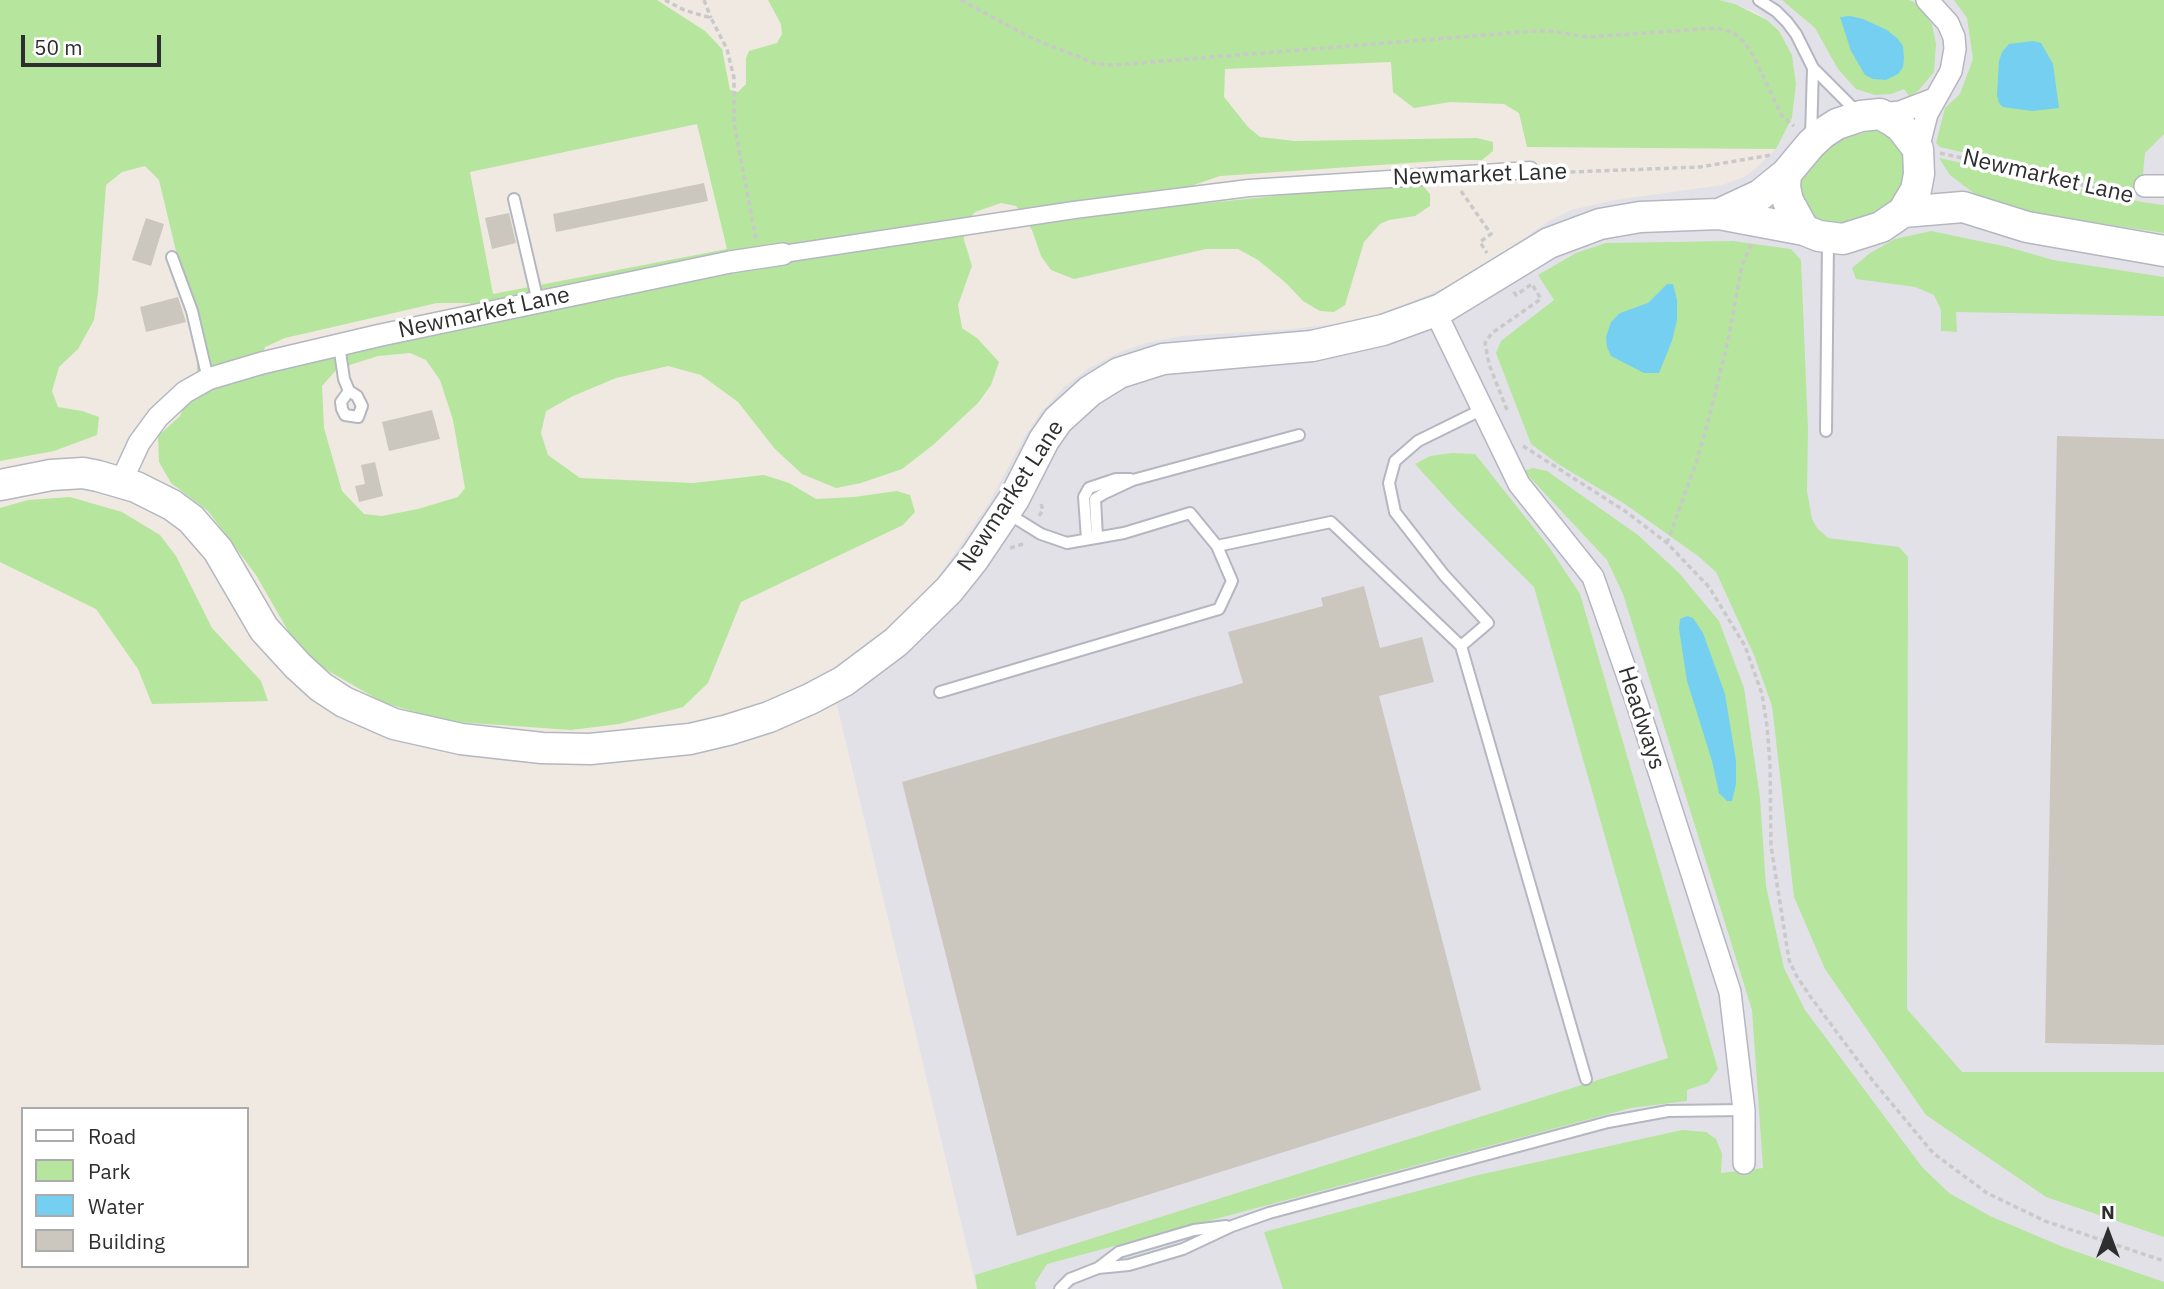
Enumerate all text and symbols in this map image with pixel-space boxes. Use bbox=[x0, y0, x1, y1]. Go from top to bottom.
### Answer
scale bar bbox=[24, 21, 164, 65]
text: 50 m bbox=[34, 33, 83, 61]
street label: Newmarket Lane bbox=[1960, 144, 2136, 210]
street label: Newmarket Lane bbox=[1392, 158, 1568, 192]
street label: Newmarket Lane bbox=[396, 281, 572, 345]
street label: Newmarket Lane bbox=[952, 415, 1070, 577]
street label: Headways bbox=[1611, 663, 1671, 773]
legend bbox=[21, 1107, 248, 1268]
text: Road bbox=[88, 1122, 136, 1150]
text: Park bbox=[88, 1157, 131, 1185]
text: Water bbox=[88, 1192, 144, 1220]
north arrow bbox=[2073, 1198, 2143, 1268]
text: N bbox=[2101, 1200, 2115, 1224]
text: Building bbox=[88, 1227, 165, 1255]

